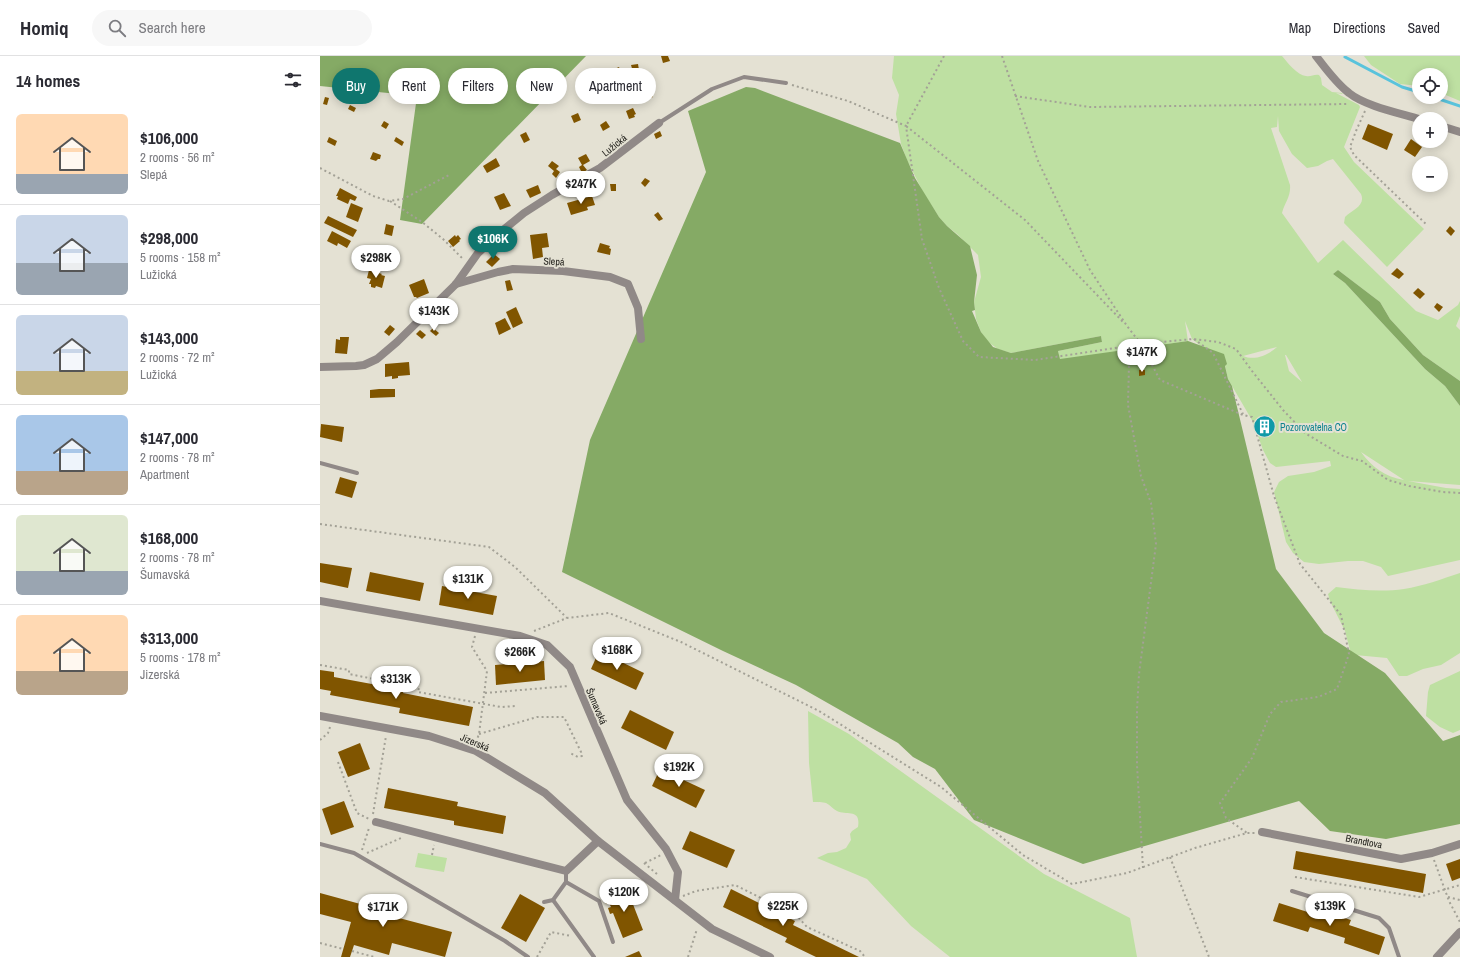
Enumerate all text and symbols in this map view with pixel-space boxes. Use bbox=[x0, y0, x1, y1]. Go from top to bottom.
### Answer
search box bbox=[92, 10, 372, 46]
text: Homiq bbox=[20, 15, 68, 41]
icon: search bbox=[106, 17, 128, 39]
text: Search here bbox=[138, 17, 206, 38]
text: Map bbox=[1289, 19, 1311, 37]
text: Directions bbox=[1333, 19, 1385, 37]
text: Saved bbox=[1407, 19, 1440, 37]
chip: Buy bbox=[332, 68, 380, 104]
chip: Rent bbox=[388, 68, 440, 104]
chip: Filters bbox=[448, 68, 508, 104]
chip: New bbox=[516, 68, 567, 104]
chip: Apartment bbox=[575, 68, 656, 104]
map controls bbox=[1412, 68, 1448, 192]
button: locate bbox=[1412, 68, 1448, 104]
text: 14 homes bbox=[16, 69, 80, 92]
icon: filters bbox=[282, 69, 304, 91]
button: + bbox=[1412, 112, 1448, 148]
text: $106,000 bbox=[140, 126, 198, 149]
icon: home bbox=[48, 130, 96, 178]
street label: Lužická bbox=[599, 131, 630, 159]
text: 2 rooms · 56 m² bbox=[140, 149, 215, 166]
button: − bbox=[1412, 156, 1448, 192]
text: Slepá bbox=[140, 166, 167, 183]
pin: $247K bbox=[553, 171, 609, 205]
text: $247K bbox=[565, 175, 597, 192]
text: $298,000 bbox=[140, 226, 198, 249]
pin: $106K bbox=[465, 226, 521, 260]
text: $106K bbox=[477, 230, 509, 247]
icon: home bbox=[48, 231, 96, 279]
pin: $298K bbox=[348, 245, 404, 279]
text: 5 rooms · 158 m² bbox=[140, 249, 221, 266]
text: $298K bbox=[360, 249, 392, 266]
street label: Slepá bbox=[543, 254, 565, 269]
text: Lužická bbox=[140, 266, 177, 283]
pin: $143K bbox=[406, 298, 462, 332]
text: $143K bbox=[418, 302, 450, 319]
text: $143,000 bbox=[140, 326, 198, 349]
icon: home bbox=[48, 331, 96, 379]
pin: $147K bbox=[1114, 339, 1170, 373]
text: $147K bbox=[1126, 343, 1158, 360]
text: 2 rooms · 72 m² bbox=[140, 349, 215, 366]
text: Lužická bbox=[140, 366, 177, 383]
building icon: Pozorovatelna CO bbox=[1251, 414, 1277, 440]
place label: Pozorovatelna CO bbox=[1280, 421, 1347, 434]
text: $147,000 bbox=[140, 426, 198, 449]
icon: home bbox=[48, 431, 96, 479]
text: 2 rooms · 78 m² bbox=[140, 449, 215, 466]
text: Apartment bbox=[140, 466, 189, 483]
text: $168,000 bbox=[140, 526, 198, 549]
icon: home bbox=[48, 531, 96, 579]
text: 2 rooms · 78 m² bbox=[140, 549, 215, 566]
text: Šumavská bbox=[140, 566, 190, 583]
pin: $131K bbox=[440, 566, 496, 600]
text: $131K bbox=[452, 570, 484, 587]
text: $313,000 bbox=[140, 626, 198, 649]
icon: home bbox=[48, 631, 96, 679]
pin: $168K bbox=[589, 637, 645, 671]
pin: $266K bbox=[492, 639, 548, 673]
text: $168K bbox=[601, 641, 633, 658]
text: $266K bbox=[504, 643, 536, 660]
text: 5 rooms · 178 m² bbox=[140, 649, 221, 666]
text: Jizerská bbox=[140, 666, 180, 683]
pin: $313K bbox=[368, 666, 424, 700]
text: $313K bbox=[380, 670, 412, 687]
street label: Šumavská bbox=[583, 686, 610, 727]
street label: Jizerská bbox=[458, 731, 492, 755]
pin: $192K bbox=[651, 754, 707, 788]
text: $192K bbox=[663, 758, 695, 775]
street label: Brandtova bbox=[1344, 832, 1384, 852]
pin: $120K bbox=[596, 879, 652, 913]
text: $120K bbox=[608, 883, 640, 900]
pin: $225K bbox=[755, 893, 811, 927]
pin: $139K bbox=[1302, 893, 1358, 927]
pin: $171K bbox=[355, 894, 411, 928]
text: $225K bbox=[767, 897, 799, 914]
text: $139K bbox=[1314, 897, 1346, 914]
text: $171K bbox=[367, 898, 399, 915]

